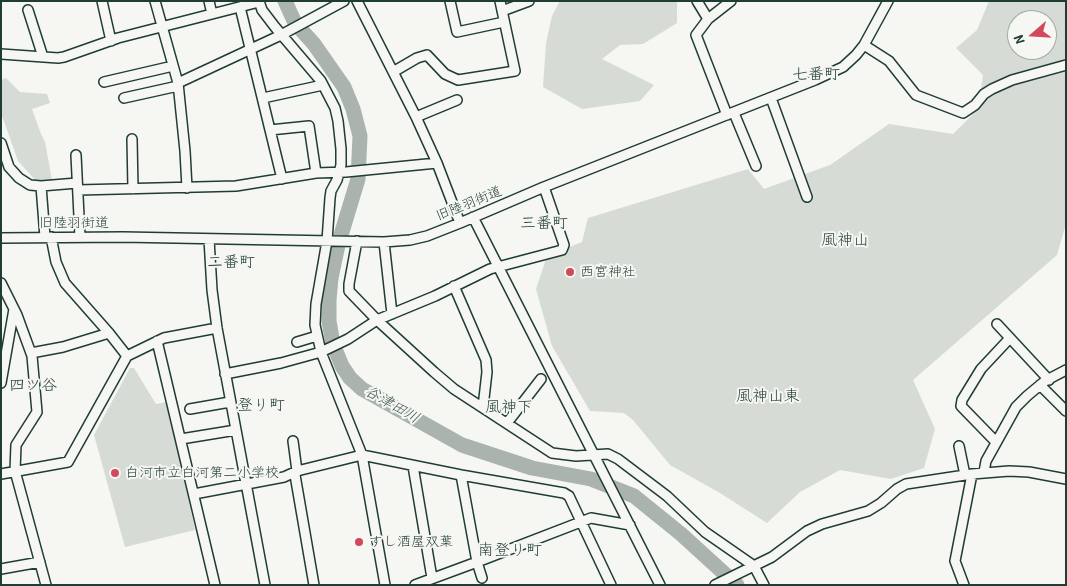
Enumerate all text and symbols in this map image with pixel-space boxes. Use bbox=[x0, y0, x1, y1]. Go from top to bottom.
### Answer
north arrow bbox=[1007, 10, 1057, 60]
text: N bbox=[1008, 33, 1028, 46]
district label: 七番町 bbox=[792, 65, 840, 85]
street label: 旧陸羽街道 bbox=[433, 183, 505, 225]
district label: 三番町 bbox=[520, 214, 568, 234]
street label: 旧陸羽街道 bbox=[39, 215, 109, 231]
district label: 風神山 bbox=[821, 231, 869, 251]
district label: 二番町 bbox=[207, 253, 255, 273]
place label: 西宮神社 bbox=[580, 264, 636, 280]
marker: 西宮神社 bbox=[564, 266, 576, 278]
district label: 四ツ谷 bbox=[9, 376, 57, 396]
water label: 谷津田川 bbox=[362, 382, 422, 428]
district label: 風神山東 bbox=[736, 387, 800, 407]
district label: 登り町 bbox=[237, 396, 285, 416]
district label: 風神下 bbox=[485, 398, 533, 418]
place label: 白河市立白河第二小学校 bbox=[125, 465, 279, 481]
marker: 白河市立白河第二小学校 bbox=[109, 467, 121, 479]
place label: すし酒屋双葉 bbox=[369, 534, 453, 550]
marker: すし酒屋双葉 bbox=[353, 536, 365, 548]
district label: 南登り町 bbox=[478, 541, 542, 561]

